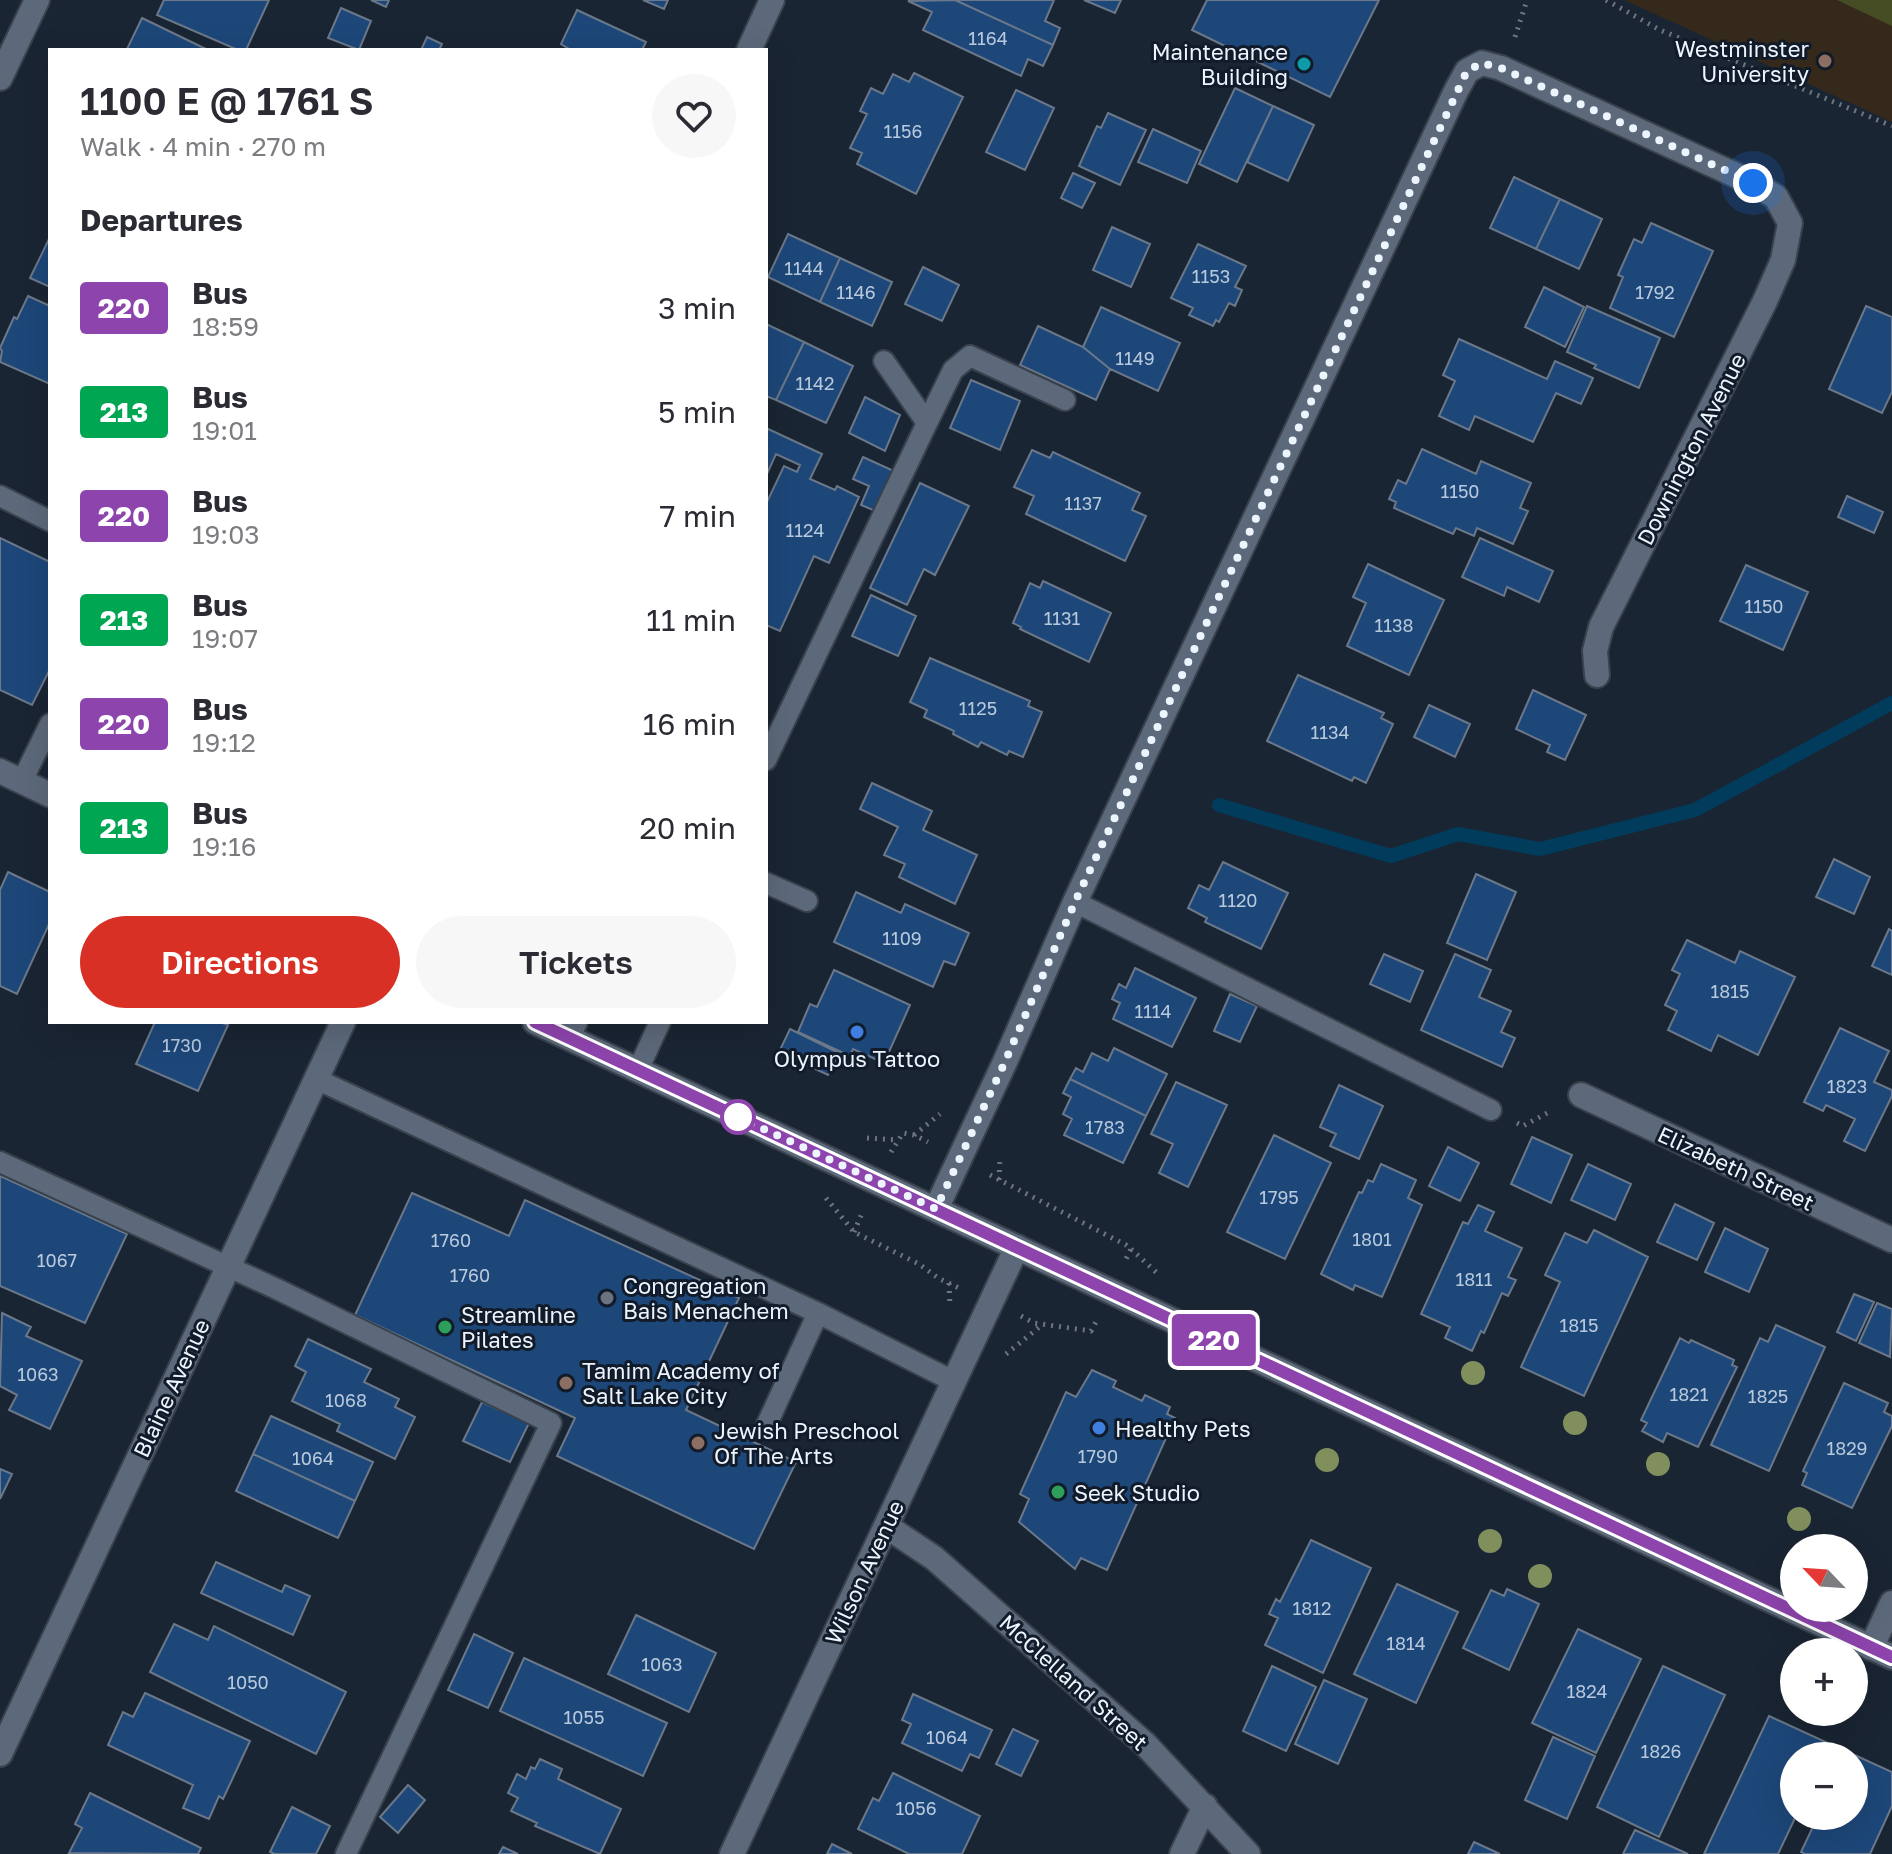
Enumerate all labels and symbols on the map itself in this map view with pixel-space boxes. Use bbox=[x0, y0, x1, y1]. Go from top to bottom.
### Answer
house number: 1164 bbox=[968, 27, 1008, 49]
place label: Westminster University bbox=[1675, 35, 1809, 87]
place label: Maintenance Building bbox=[1152, 38, 1288, 90]
marker: Westminster University bbox=[1816, 52, 1834, 70]
marker: Maintenance Building bbox=[1295, 55, 1313, 73]
house number: 1156 bbox=[884, 120, 922, 142]
your location bbox=[1733, 163, 1773, 203]
house number: 1144 bbox=[784, 257, 824, 279]
house number: 1153 bbox=[1192, 265, 1230, 287]
house number: 1146 bbox=[836, 281, 876, 303]
house number: 1792 bbox=[1635, 281, 1675, 303]
house number: 1149 bbox=[1115, 347, 1155, 369]
street label: Downington Avenue bbox=[1631, 349, 1751, 549]
house number: 1142 bbox=[796, 372, 834, 394]
house number: 1150 bbox=[1440, 480, 1480, 502]
house number: 1137 bbox=[1064, 492, 1102, 514]
house number: 1124 bbox=[786, 519, 824, 541]
house number: 1150 bbox=[1744, 595, 1784, 617]
house number: 1131 bbox=[1044, 607, 1081, 629]
house number: 1138 bbox=[1375, 614, 1413, 636]
house number: 1125 bbox=[959, 697, 997, 719]
house number: 1134 bbox=[1311, 721, 1349, 743]
house number: 1120 bbox=[1218, 889, 1258, 911]
house number: 1109 bbox=[882, 927, 922, 949]
house number: 1815 bbox=[1711, 980, 1749, 1002]
house number: 1114 bbox=[1134, 1000, 1172, 1022]
marker: Olympus Tattoo bbox=[848, 1023, 866, 1041]
house number: 1730 bbox=[162, 1034, 202, 1056]
place label: Olympus Tattoo bbox=[774, 1045, 940, 1072]
house number: 1823 bbox=[1827, 1075, 1867, 1097]
unlabelled marker bbox=[721, 1100, 755, 1134]
house number: 1783 bbox=[1085, 1116, 1125, 1138]
street label: Elizabeth Street bbox=[1654, 1120, 1818, 1216]
house number: 1795 bbox=[1259, 1186, 1299, 1208]
house number: 1801 bbox=[1352, 1228, 1392, 1250]
house number: 1760 bbox=[431, 1229, 471, 1251]
house number: 1067 bbox=[37, 1249, 77, 1271]
house number: 1760 bbox=[450, 1264, 490, 1286]
house number: 1811 bbox=[1455, 1268, 1493, 1290]
place label: Congregation Bais Menachem bbox=[623, 1272, 789, 1324]
marker: Congregation Bais Menachem bbox=[598, 1289, 616, 1307]
place label: Streamline Pilates bbox=[461, 1301, 576, 1353]
line badge: 220 bbox=[1168, 1314, 1260, 1366]
house number: 1815 bbox=[1560, 1314, 1598, 1336]
street label: Blaine Avenue bbox=[127, 1315, 215, 1461]
marker: Streamline Pilates bbox=[436, 1318, 454, 1336]
place label: Tamim Academy of Salt Lake City bbox=[582, 1357, 780, 1409]
house number: 1063 bbox=[17, 1363, 59, 1385]
marker: Tamim Academy of Salt Lake City bbox=[557, 1374, 575, 1392]
house number: 1821 bbox=[1670, 1383, 1709, 1405]
house number: 1825 bbox=[1748, 1385, 1788, 1407]
house number: 1068 bbox=[325, 1389, 367, 1411]
place label: Healthy Pets bbox=[1115, 1415, 1251, 1442]
place label: Jewish Preschool Of The Arts bbox=[714, 1417, 899, 1469]
marker: Healthy Pets bbox=[1090, 1419, 1108, 1437]
marker: Jewish Preschool Of The Arts bbox=[689, 1434, 707, 1452]
house number: 1829 bbox=[1826, 1437, 1868, 1459]
house number: 1790 bbox=[1078, 1445, 1118, 1467]
house number: 1064 bbox=[292, 1447, 334, 1469]
place label: Seek Studio bbox=[1074, 1479, 1200, 1506]
marker: Seek Studio bbox=[1049, 1483, 1067, 1501]
street label: Wilson Avenue bbox=[819, 1496, 909, 1648]
north arrow bbox=[1780, 1534, 1868, 1622]
house number: 1812 bbox=[1293, 1597, 1331, 1619]
street label: McClelland Street bbox=[995, 1609, 1153, 1755]
house number: 1814 bbox=[1386, 1632, 1426, 1654]
house number: 1063 bbox=[641, 1653, 683, 1675]
house number: 1050 bbox=[227, 1671, 269, 1693]
house number: 1824 bbox=[1566, 1680, 1608, 1702]
house number: 1055 bbox=[564, 1706, 604, 1728]
house number: 1064 bbox=[926, 1726, 968, 1748]
house number: 1826 bbox=[1640, 1740, 1682, 1762]
house number: 1056 bbox=[895, 1797, 937, 1819]

